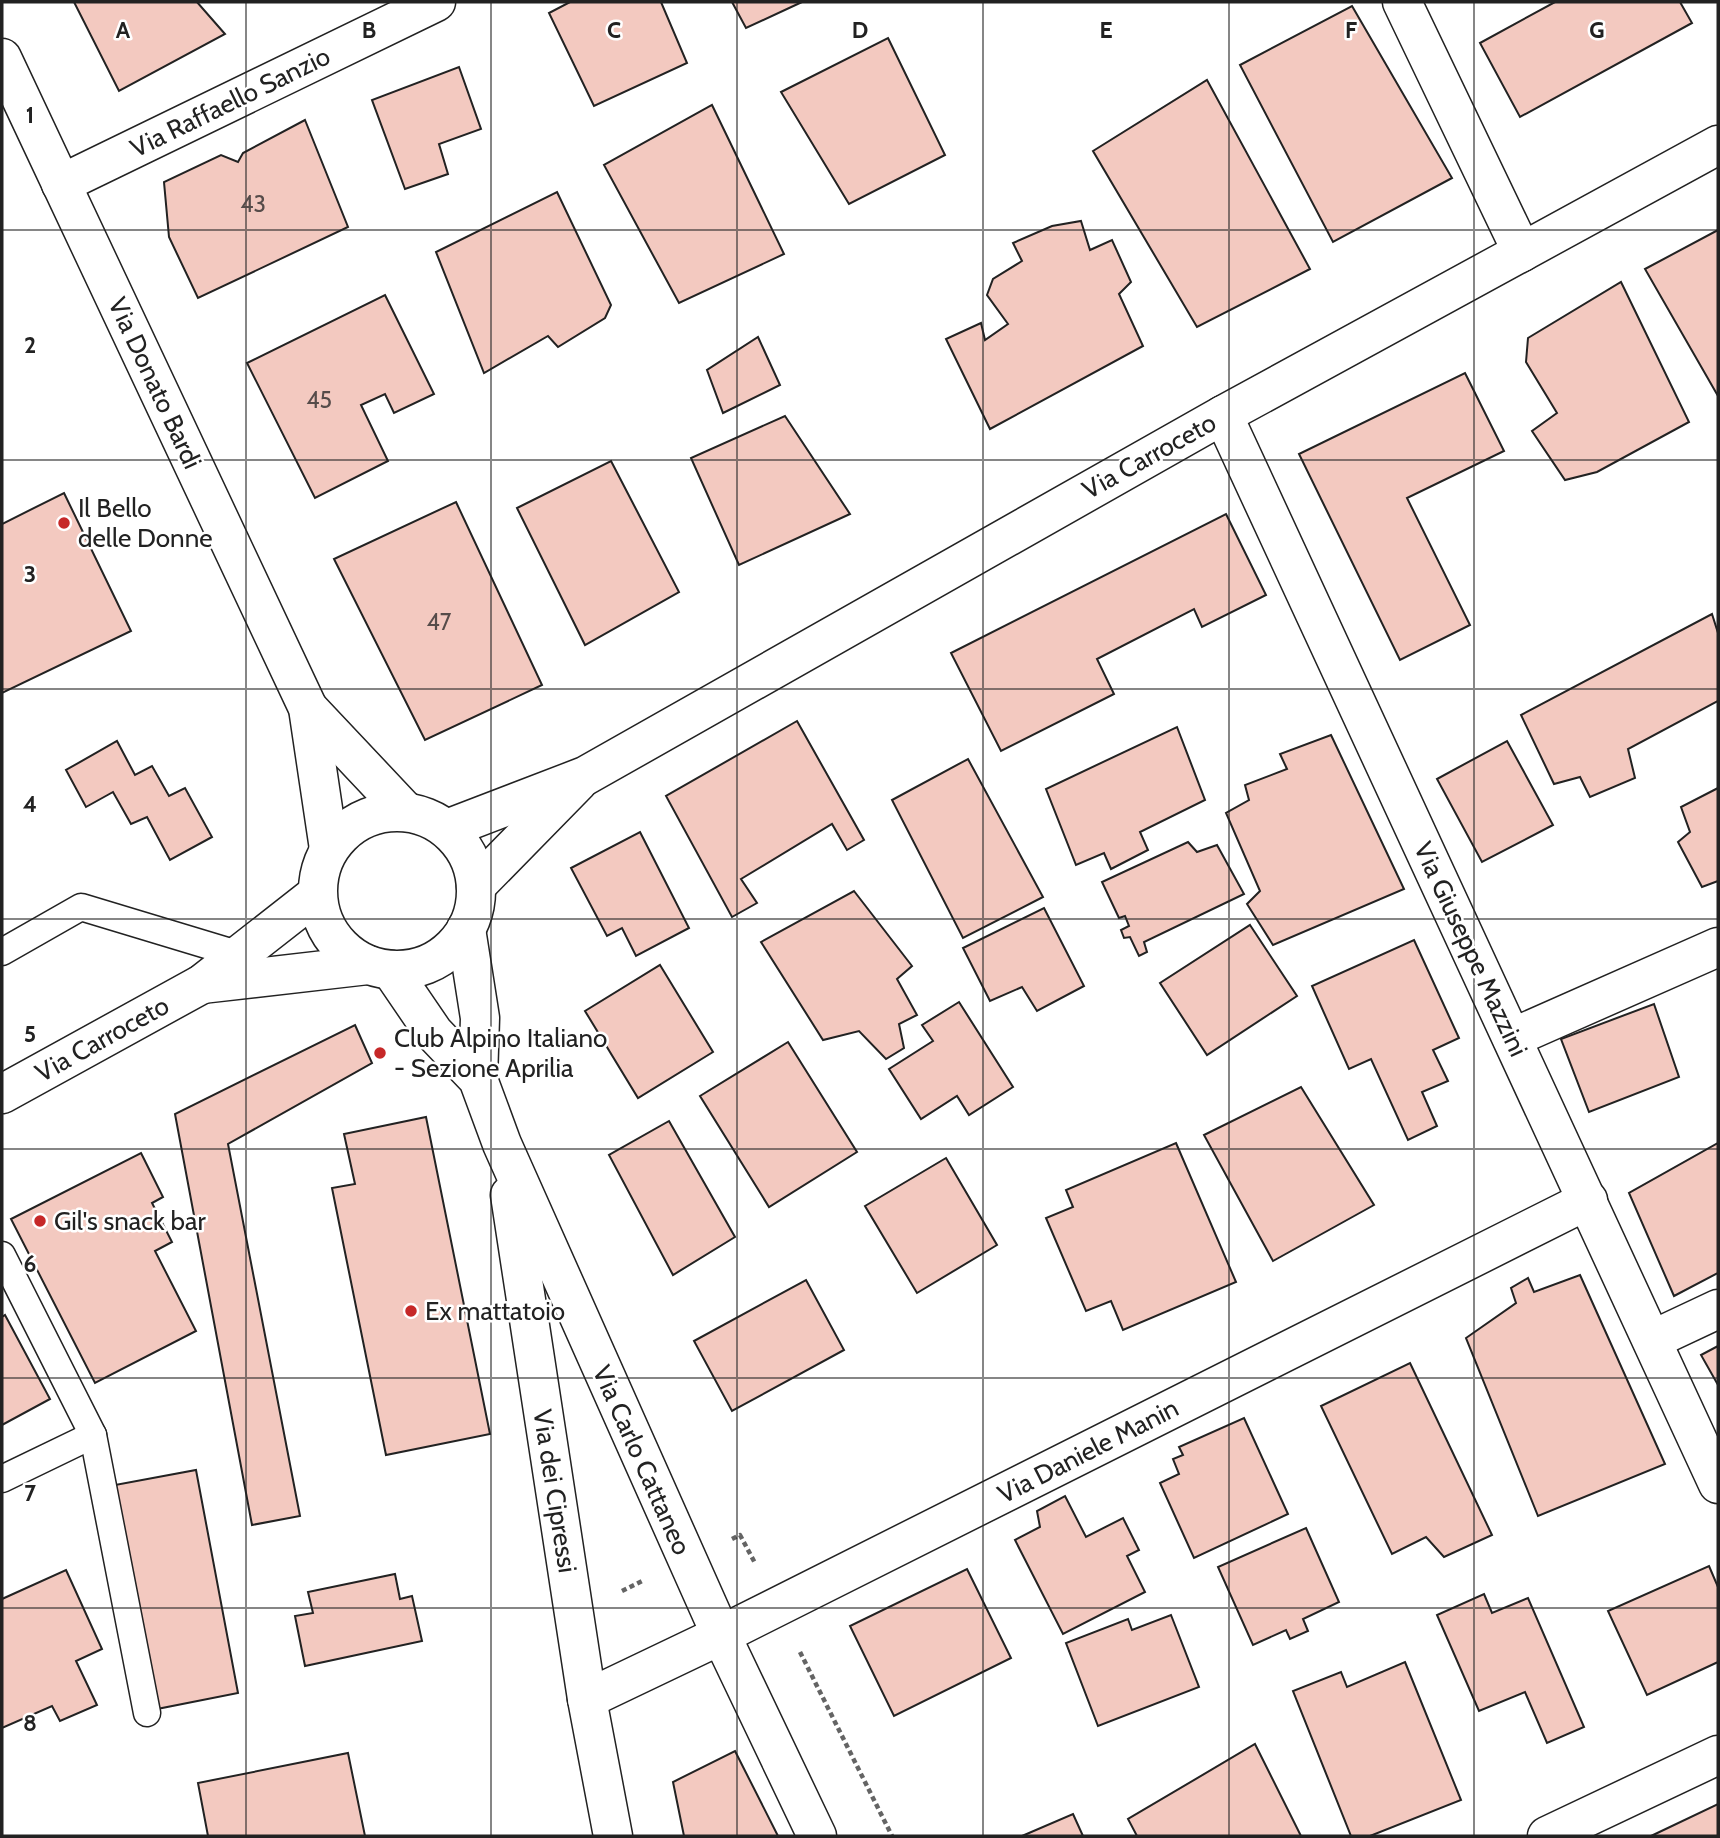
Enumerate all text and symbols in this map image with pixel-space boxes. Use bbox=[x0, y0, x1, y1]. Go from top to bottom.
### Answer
text: A bbox=[116, 16, 131, 44]
text: B bbox=[362, 16, 376, 44]
text: C bbox=[607, 16, 621, 44]
text: D bbox=[852, 16, 868, 44]
text: E bbox=[1099, 16, 1113, 44]
text: F bbox=[1345, 16, 1357, 44]
text: G bbox=[1589, 16, 1605, 44]
street label: Via Raffaello Sanzio bbox=[125, 40, 335, 164]
text: 1 bbox=[26, 101, 34, 129]
house number: 43 bbox=[240, 190, 266, 218]
street label: Via Donato Bardi bbox=[101, 292, 209, 474]
text: 2 bbox=[24, 331, 36, 359]
house number: 45 bbox=[306, 386, 332, 414]
street label: Via Carroceto bbox=[1077, 406, 1221, 506]
place label: Il Bello delle Donne bbox=[78, 492, 212, 554]
marker: Il Bello delle Donne bbox=[56, 515, 72, 531]
text: 3 bbox=[24, 560, 36, 588]
house number: 47 bbox=[427, 608, 452, 636]
text: 4 bbox=[23, 790, 37, 818]
street label: Via Giuseppe Mazzini bbox=[1407, 837, 1535, 1061]
street label: Via Carroceto bbox=[30, 989, 174, 1089]
text: 5 bbox=[24, 1020, 36, 1048]
place label: Club Alpino Italiano - Sezione Aprilia bbox=[394, 1022, 607, 1084]
marker: Club Alpino Italiano - Sezione Aprilia bbox=[372, 1045, 388, 1061]
place label: Gil's snack bar bbox=[54, 1205, 206, 1237]
marker: Gil's snack bar bbox=[32, 1213, 48, 1229]
text: 6 bbox=[24, 1250, 36, 1278]
place label: Ex mattatoio bbox=[425, 1295, 565, 1327]
marker: Ex mattatoio bbox=[403, 1303, 419, 1319]
street label: Via Carlo Cattaneo bbox=[586, 1360, 698, 1560]
street label: Via Daniele Manin bbox=[992, 1392, 1184, 1510]
street label: Via dei Cipressi bbox=[526, 1407, 584, 1575]
text: 7 bbox=[24, 1479, 36, 1507]
text: 8 bbox=[23, 1709, 37, 1737]

